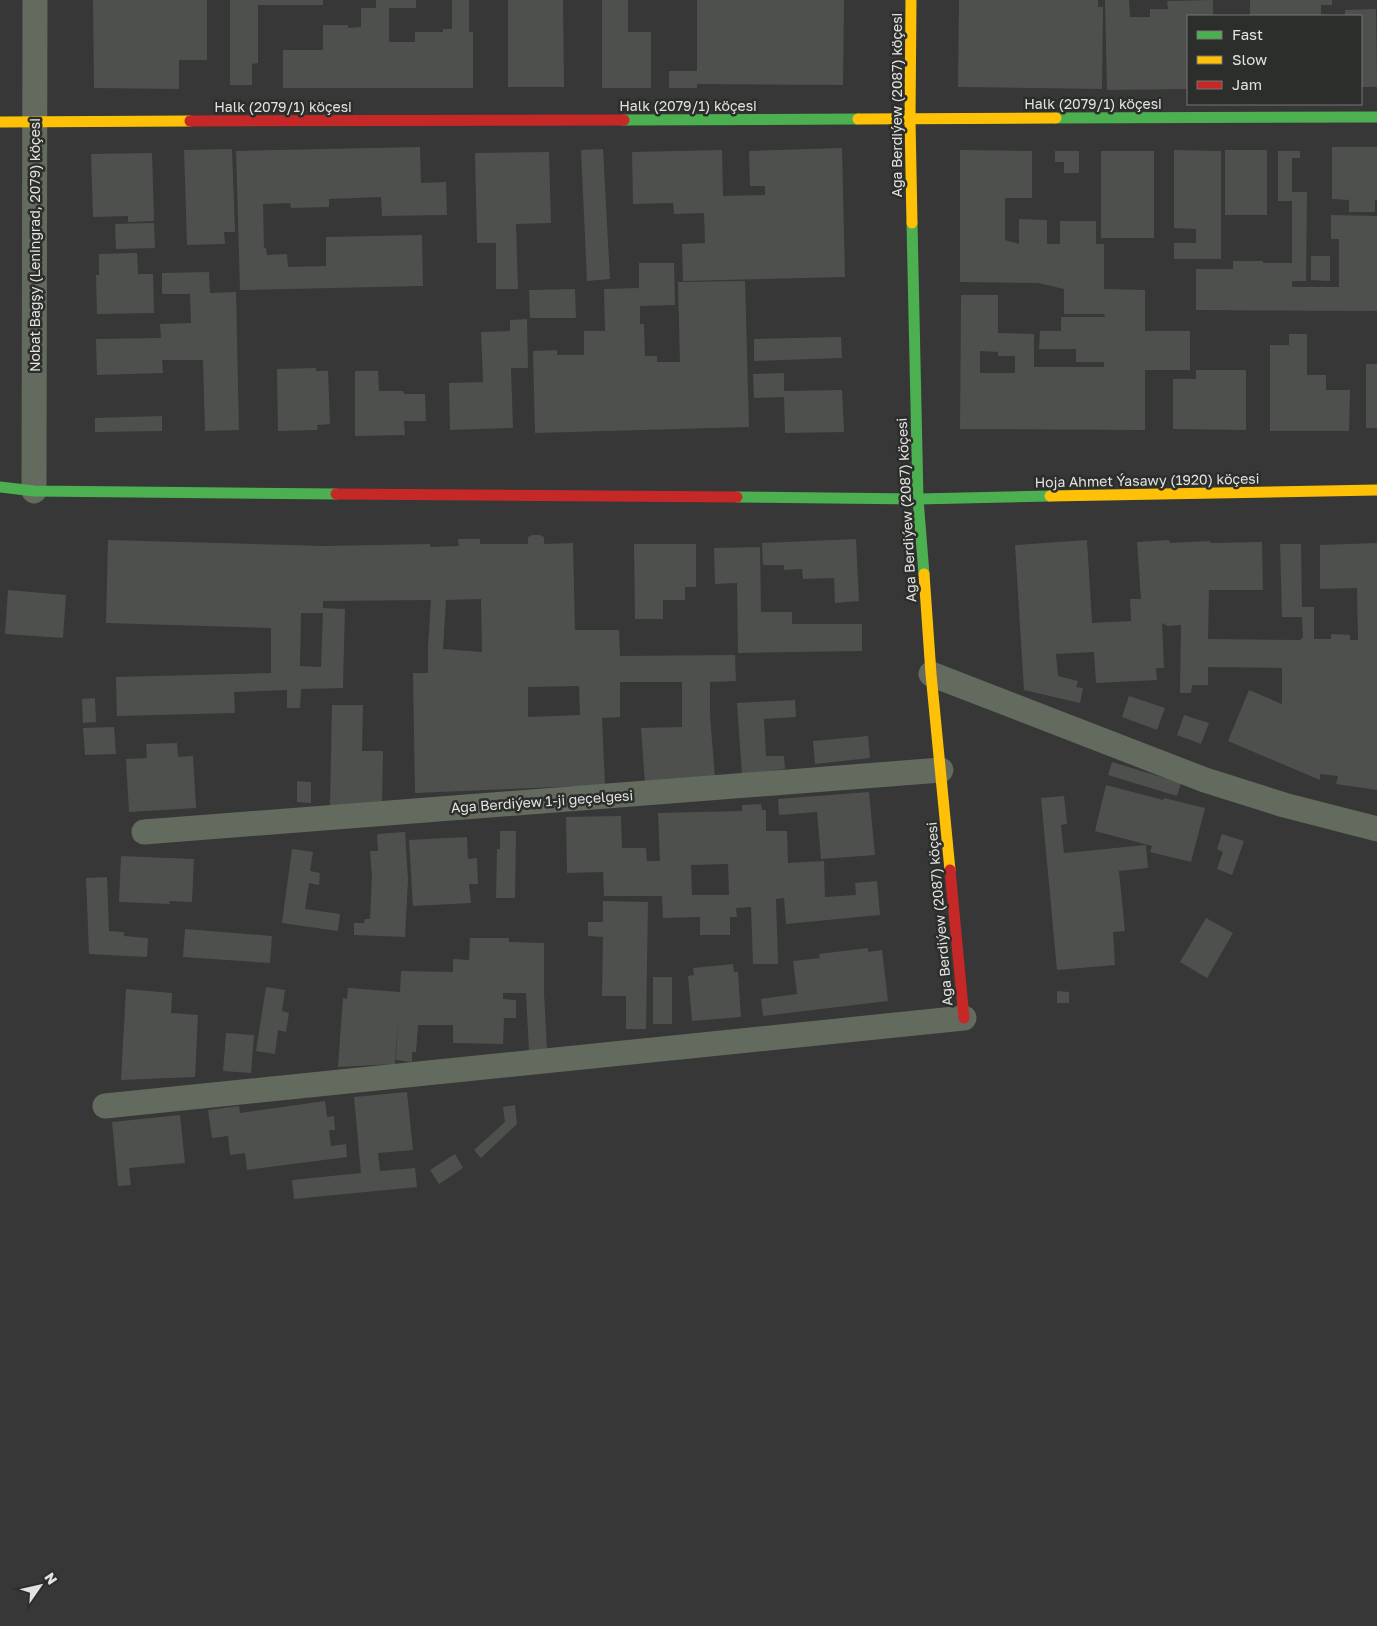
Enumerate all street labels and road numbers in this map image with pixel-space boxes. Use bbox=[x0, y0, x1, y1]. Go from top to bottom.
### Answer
street label: Aga Berdiýew (2087) köçesi bbox=[888, 13, 905, 197]
street label: Halk (2079/1) köçesi bbox=[1024, 95, 1162, 112]
street label: Halk (2079/1) köçesi bbox=[619, 97, 757, 114]
street label: Halk (2079/1) köçesi bbox=[214, 98, 352, 115]
street label: Nobat Bagşy (Leningrad, 2079) köçesi bbox=[26, 118, 43, 372]
street label: Aga Berdiýew (2087) köçesi bbox=[893, 417, 919, 603]
street label: Hoja Ahmet Ýasawy (1920) köçesi bbox=[1034, 470, 1260, 490]
street label: Aga Berdiýew 1-ji geçelgesi bbox=[450, 786, 634, 816]
street label: Aga Berdiýew (2087) köçesi bbox=[922, 821, 956, 1007]

